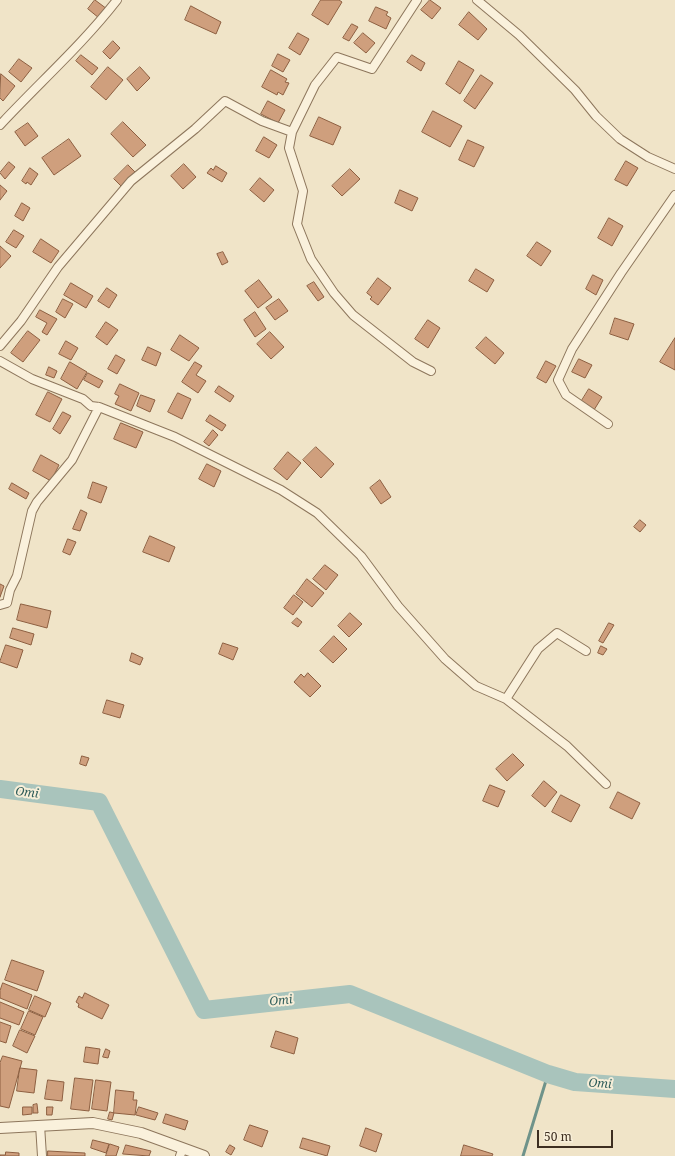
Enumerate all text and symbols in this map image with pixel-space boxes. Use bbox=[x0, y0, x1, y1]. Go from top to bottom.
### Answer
water label: Omi bbox=[15, 784, 39, 802]
water label: Omi bbox=[269, 993, 293, 1009]
water label: Omi bbox=[588, 1076, 612, 1092]
scale bar bbox=[539, 1122, 615, 1148]
text: 50 m bbox=[544, 1128, 572, 1145]

